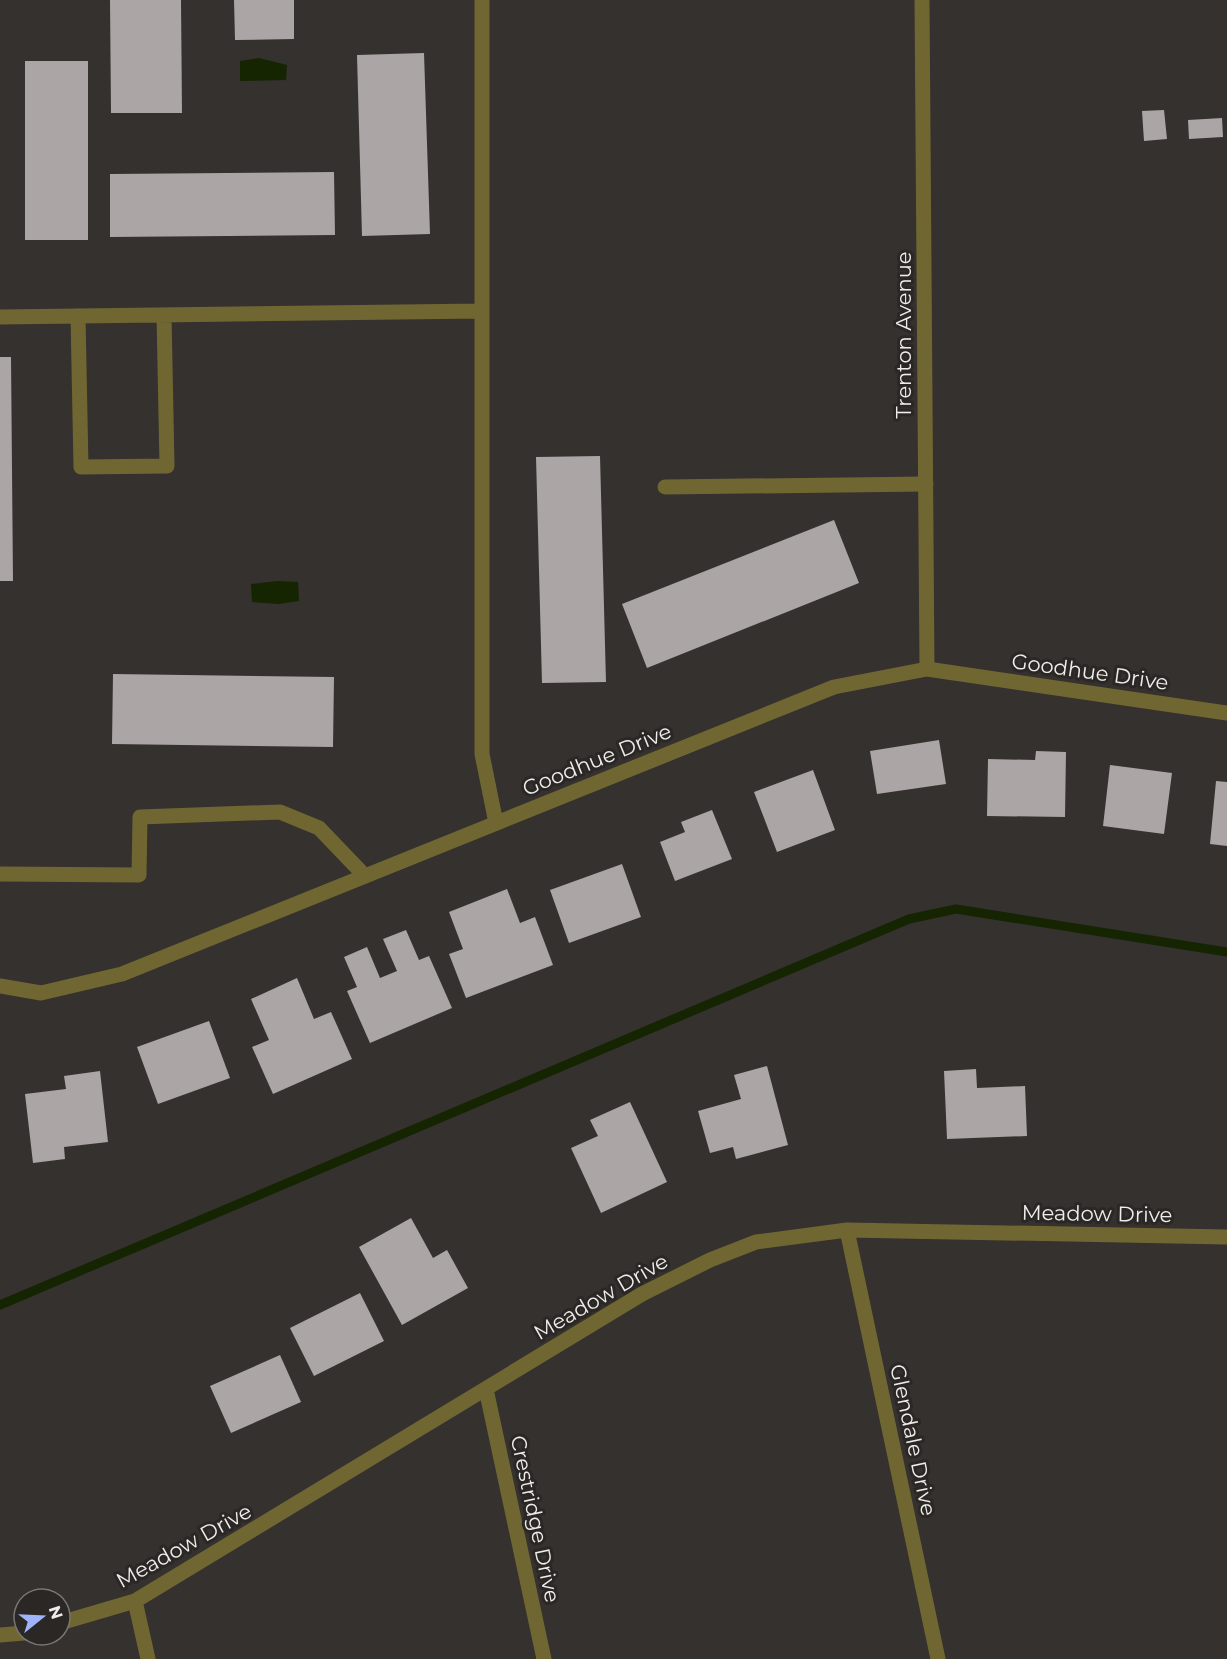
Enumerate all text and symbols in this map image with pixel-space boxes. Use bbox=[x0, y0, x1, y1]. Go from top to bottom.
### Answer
street label: Trenton Avenue bbox=[891, 251, 916, 419]
street label: Goodhue Drive bbox=[1010, 648, 1170, 695]
street label: Goodhue Drive bbox=[519, 718, 675, 801]
street label: Meadow Drive bbox=[1021, 1200, 1173, 1227]
street label: Meadow Drive bbox=[529, 1248, 672, 1345]
street label: Glendale Drive bbox=[885, 1362, 942, 1518]
street label: Crestridge Drive bbox=[506, 1433, 565, 1605]
street label: Meadow Drive bbox=[112, 1498, 256, 1593]
north arrow bbox=[12, 1587, 72, 1647]
text: N bbox=[45, 1603, 67, 1622]

